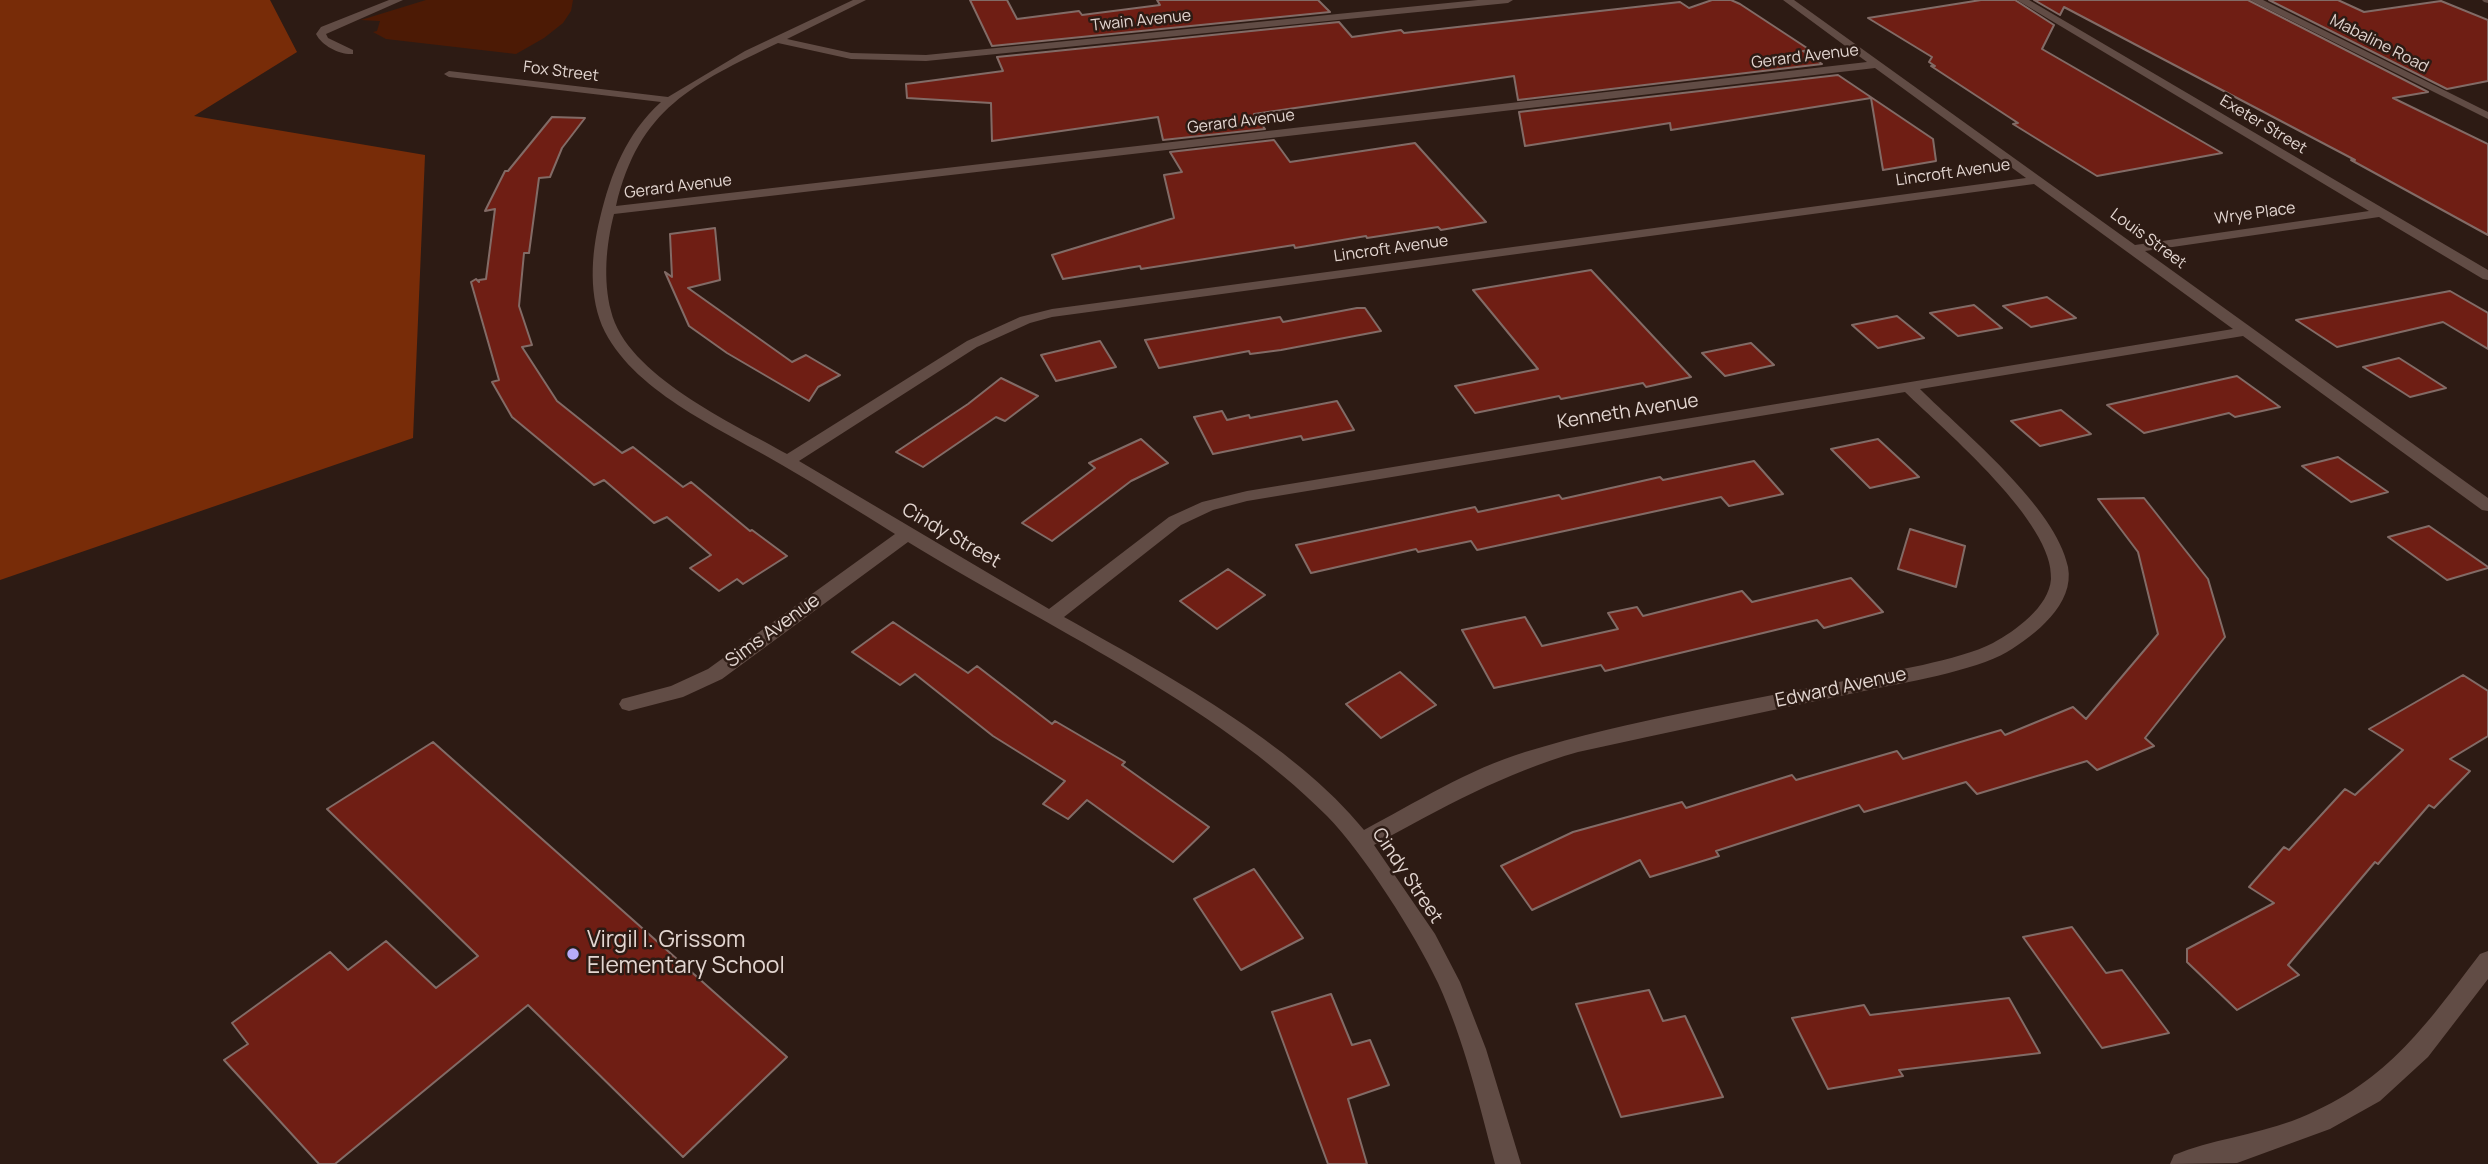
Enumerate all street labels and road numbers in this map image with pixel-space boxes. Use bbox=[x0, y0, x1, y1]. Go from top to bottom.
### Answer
street label: Twain Avenue bbox=[1090, 6, 1192, 36]
street label: Mabaline Road bbox=[2326, 11, 2432, 77]
street label: Gerard Avenue bbox=[1750, 41, 1860, 73]
street label: Fox Street bbox=[522, 58, 600, 86]
street label: Exeter Street bbox=[2216, 92, 2310, 158]
street label: Gerard Avenue bbox=[1186, 106, 1296, 138]
street label: Lincroft Avenue bbox=[1895, 155, 2011, 191]
street label: Gerard Avenue bbox=[623, 171, 733, 203]
street label: Wrye Place bbox=[2213, 199, 2297, 229]
street label: Louis Street bbox=[2106, 205, 2190, 273]
street label: Lincroft Avenue bbox=[1333, 231, 1449, 267]
street label: Kenneth Avenue bbox=[1556, 390, 1700, 434]
street label: Cindy Street bbox=[898, 499, 1004, 573]
street label: Sims Avenue bbox=[721, 589, 825, 673]
street label: Edward Avenue bbox=[1773, 663, 1909, 713]
street label: Cindy Street bbox=[1367, 824, 1447, 928]

